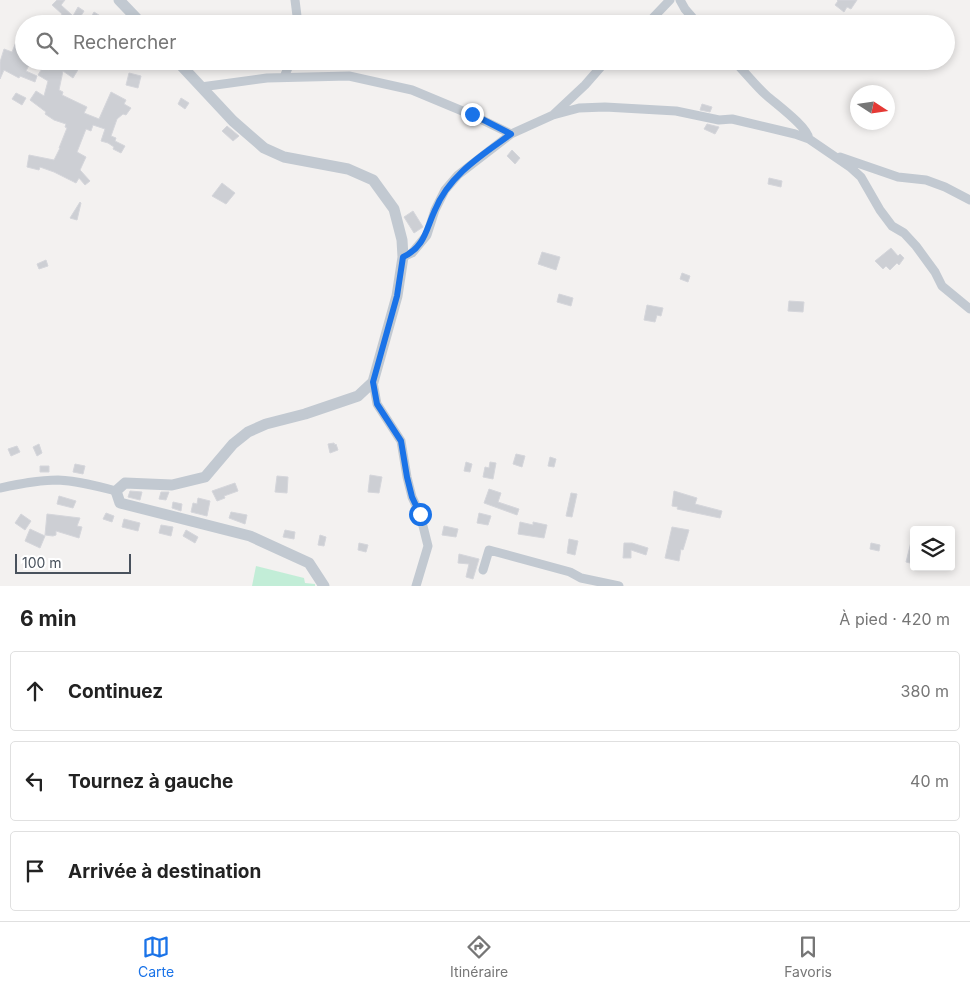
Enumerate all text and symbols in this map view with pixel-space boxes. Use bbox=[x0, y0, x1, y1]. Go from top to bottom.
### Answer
search box bbox=[15, 15, 955, 70]
icon: search bbox=[33, 29, 61, 57]
text: Rechercher bbox=[73, 31, 176, 54]
north arrow bbox=[850, 85, 895, 130]
route end bbox=[461, 103, 484, 126]
route start bbox=[409, 503, 432, 526]
map controls bbox=[910, 526, 955, 571]
button: layers bbox=[910, 526, 955, 571]
scale bar bbox=[15, 551, 131, 574]
text: 100 m bbox=[22, 554, 62, 571]
text: 6 min bbox=[20, 606, 77, 631]
text: À pied · 420 m bbox=[839, 609, 950, 629]
icon: ahead bbox=[21, 677, 49, 705]
text: Continuez bbox=[68, 680, 163, 703]
text: 380 m bbox=[901, 681, 949, 701]
icon: left bbox=[21, 767, 49, 795]
text: Tournez à gauche bbox=[68, 770, 233, 793]
text: 40 m bbox=[910, 771, 949, 791]
icon: arrive bbox=[21, 857, 49, 885]
text: Arrivée à destination bbox=[68, 860, 261, 883]
tab: Carte bbox=[138, 933, 174, 980]
tab: Itinéraire bbox=[450, 933, 508, 980]
tab: Favoris bbox=[784, 933, 832, 980]

